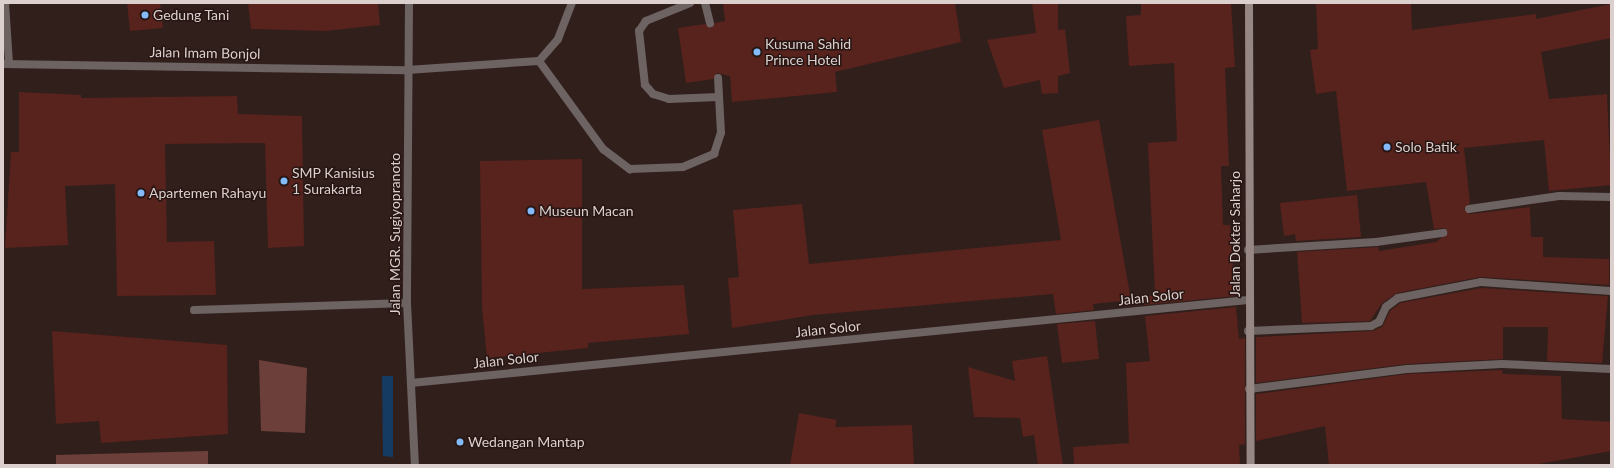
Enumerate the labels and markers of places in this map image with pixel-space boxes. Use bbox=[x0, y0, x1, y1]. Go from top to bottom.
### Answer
place label: Gedung Tani bbox=[153, 7, 230, 23]
marker: Gedung Tani bbox=[140, 10, 150, 20]
place label: Kusuma Sahid Prince Hotel bbox=[765, 36, 851, 68]
marker: Kusuma Sahid Prince Hotel bbox=[752, 47, 762, 57]
place label: Solo Batik bbox=[1395, 139, 1457, 155]
marker: Solo Batik bbox=[1382, 142, 1392, 152]
place label: SMP Kanisius 1 Surakarta bbox=[292, 165, 375, 198]
marker: SMP Kanisius 1 Surakarta bbox=[279, 176, 289, 186]
place label: Apartemen Rahayu bbox=[149, 185, 266, 201]
marker: Apartemen Rahayu bbox=[136, 188, 146, 198]
place label: Museun Macan bbox=[539, 203, 634, 219]
marker: Museun Macan bbox=[526, 206, 536, 216]
place label: Wedangan Mantap bbox=[468, 434, 585, 450]
marker: Wedangan Mantap bbox=[455, 437, 465, 447]

